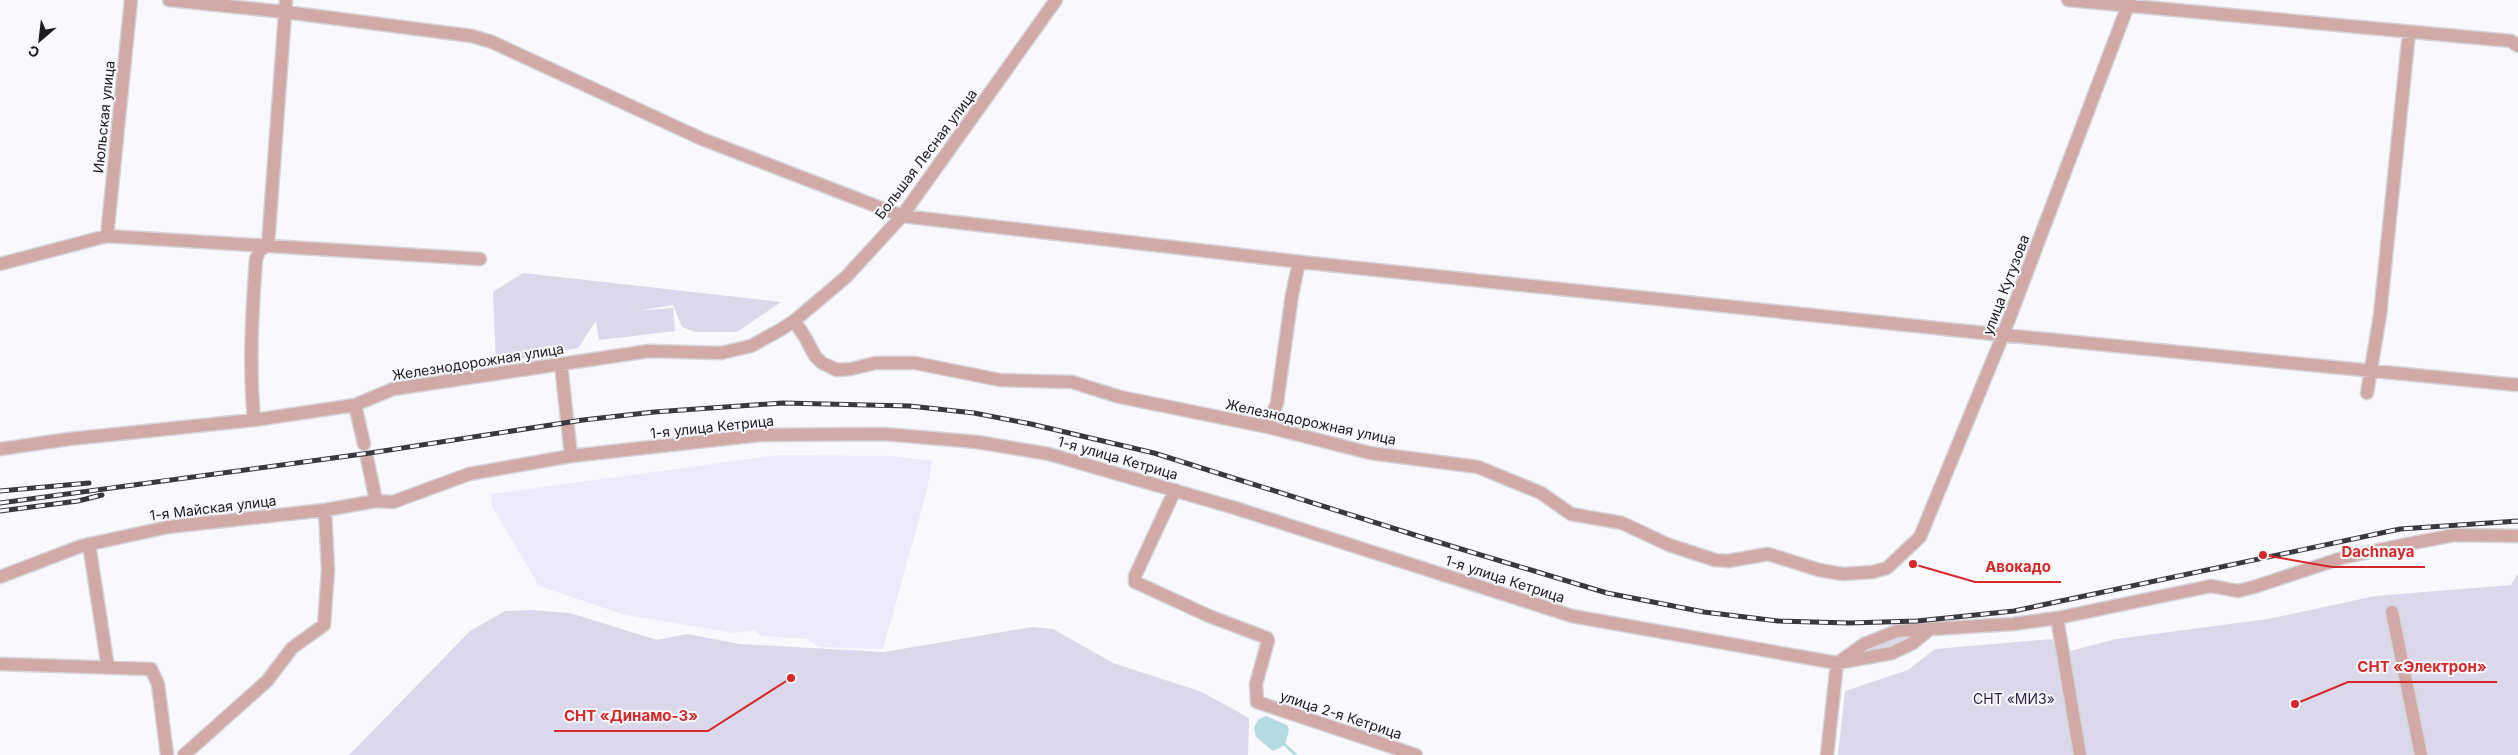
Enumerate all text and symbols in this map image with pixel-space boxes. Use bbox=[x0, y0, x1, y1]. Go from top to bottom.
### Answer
north arrow bbox=[15, 15, 65, 65]
text: С bbox=[25, 42, 42, 62]
street label: Июльская улица bbox=[89, 60, 118, 174]
street label: Большая Лесная улица bbox=[871, 85, 980, 222]
street label: улица Кутузова bbox=[1979, 232, 2032, 337]
street label: Железнодорожная улица bbox=[391, 340, 565, 383]
street label: Железнодорожная улица bbox=[1224, 395, 1398, 448]
street label: 1-я улица Кетрица bbox=[649, 412, 775, 441]
street label: 1-я улица Кетрица bbox=[1056, 432, 1180, 483]
street label: 1-я Майская улица bbox=[149, 491, 277, 524]
callout: Dachnaya bbox=[2332, 537, 2425, 567]
text: Dachnaya bbox=[2341, 542, 2415, 561]
street label: 1-я улица Кетрица bbox=[1443, 551, 1567, 606]
callout: Авокадо bbox=[1975, 552, 2061, 582]
text: Авокадо bbox=[1985, 557, 2051, 576]
callout: СНТ «Электрон» bbox=[2348, 652, 2497, 682]
text: СНТ «Электрон» bbox=[2357, 657, 2487, 676]
street label: улица 2-я Кетрица bbox=[1278, 687, 1404, 742]
park label: СНТ «МИЗ» bbox=[1973, 690, 2055, 707]
callout: СНТ «Динамо-3» bbox=[554, 701, 708, 731]
text: СНТ «Динамо-3» bbox=[564, 706, 698, 725]

